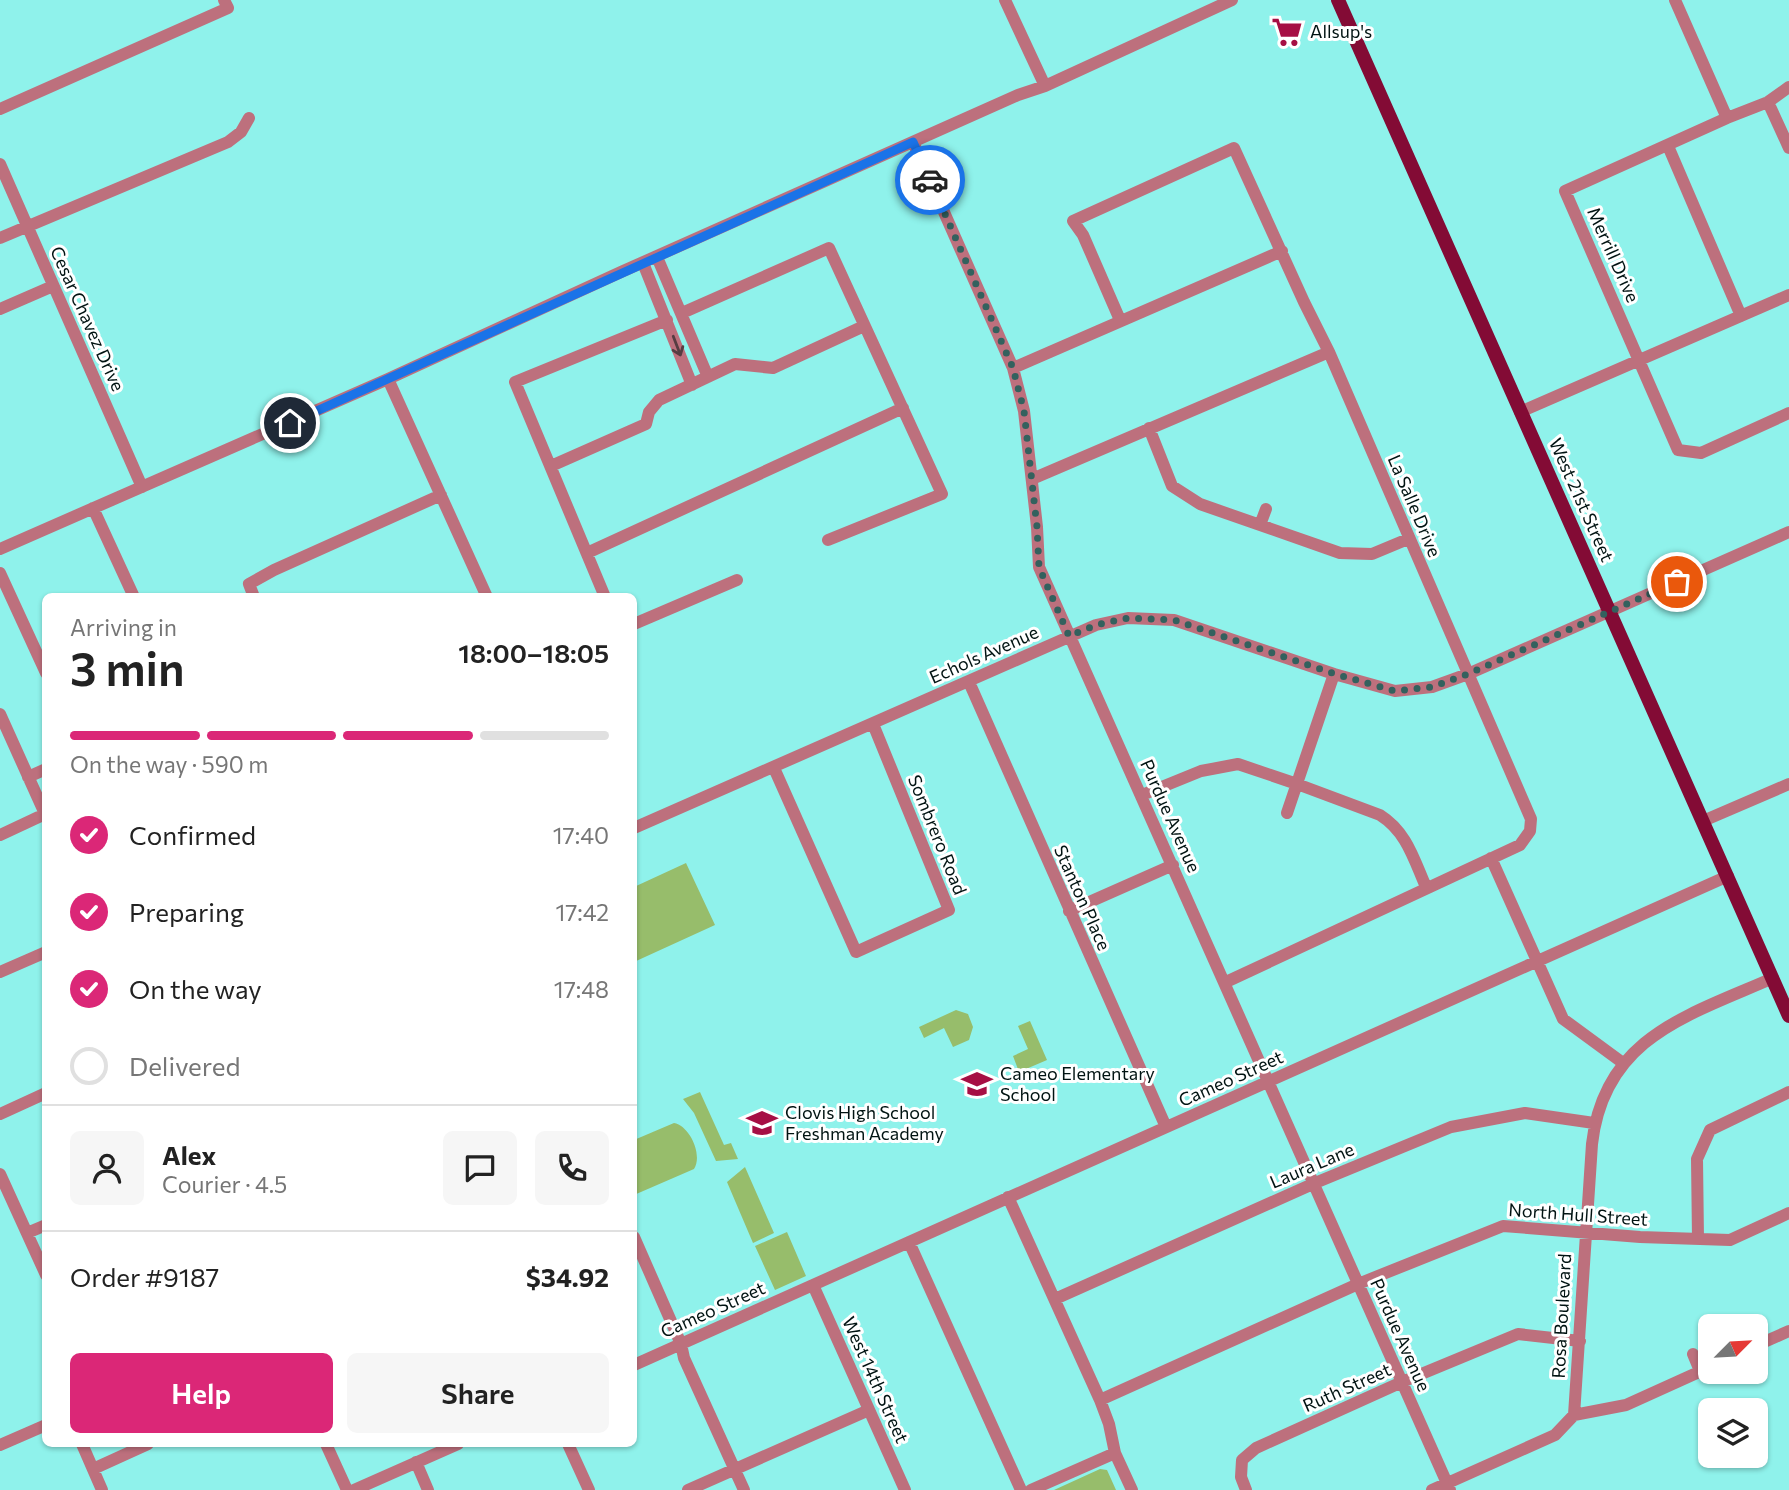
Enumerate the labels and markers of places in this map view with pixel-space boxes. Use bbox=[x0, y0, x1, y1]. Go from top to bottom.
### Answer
supermarket icon: Allsup's bbox=[1270, 15, 1304, 49]
place label: Allsup's bbox=[1310, 20, 1372, 42]
pin bbox=[260, 393, 320, 453]
pin bbox=[1647, 552, 1707, 612]
place label: Cameo Elementary School bbox=[1000, 1062, 1155, 1105]
school or university icon: Cameo Elementary School bbox=[960, 1067, 994, 1101]
place label: Clovis High School Freshman Academy bbox=[785, 1101, 944, 1144]
school or university icon: Clovis High School Freshman Academy bbox=[745, 1106, 779, 1140]

